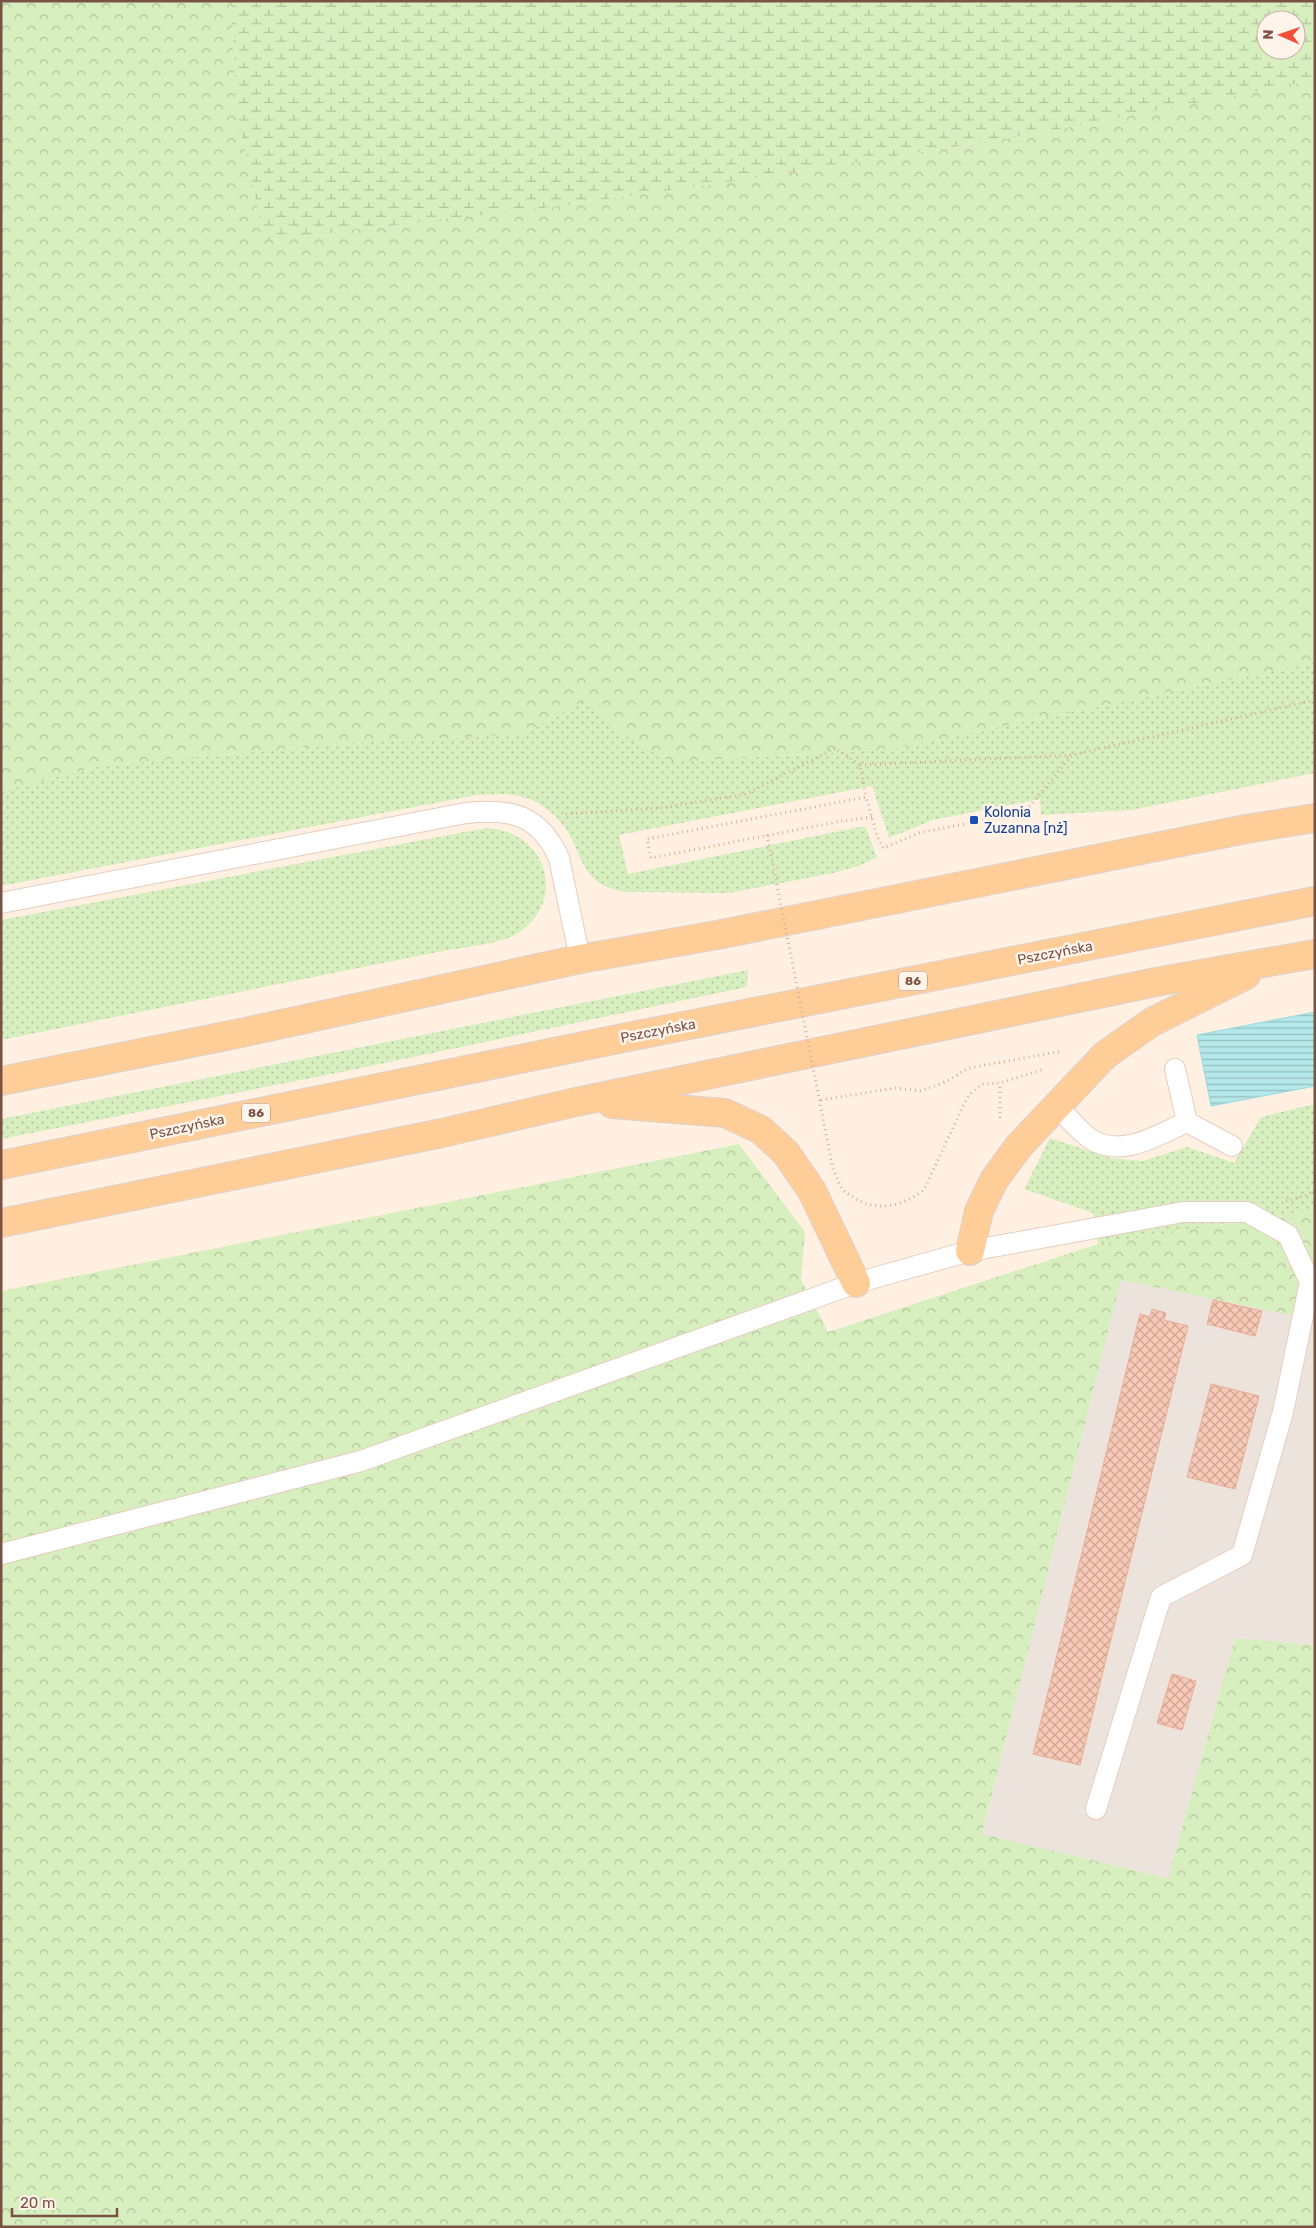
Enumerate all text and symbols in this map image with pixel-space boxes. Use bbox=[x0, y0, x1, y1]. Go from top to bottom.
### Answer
north arrow bbox=[1256, 10, 1306, 60]
text: N bbox=[1260, 29, 1277, 40]
place label: Kolonia Zuzanna [nż] bbox=[984, 804, 1068, 837]
marker: Kolonia Zuzanna [nż] bbox=[968, 814, 980, 826]
street label: Pszczyńska bbox=[1016, 937, 1094, 969]
road number: 86 bbox=[899, 971, 927, 990]
street label: Pszczyńska bbox=[619, 1015, 697, 1047]
road number: 86 bbox=[242, 1104, 270, 1122]
street label: Pszczyńska bbox=[148, 1111, 226, 1143]
scale bar bbox=[12, 2186, 118, 2218]
text: 20 m bbox=[20, 2194, 55, 2212]

